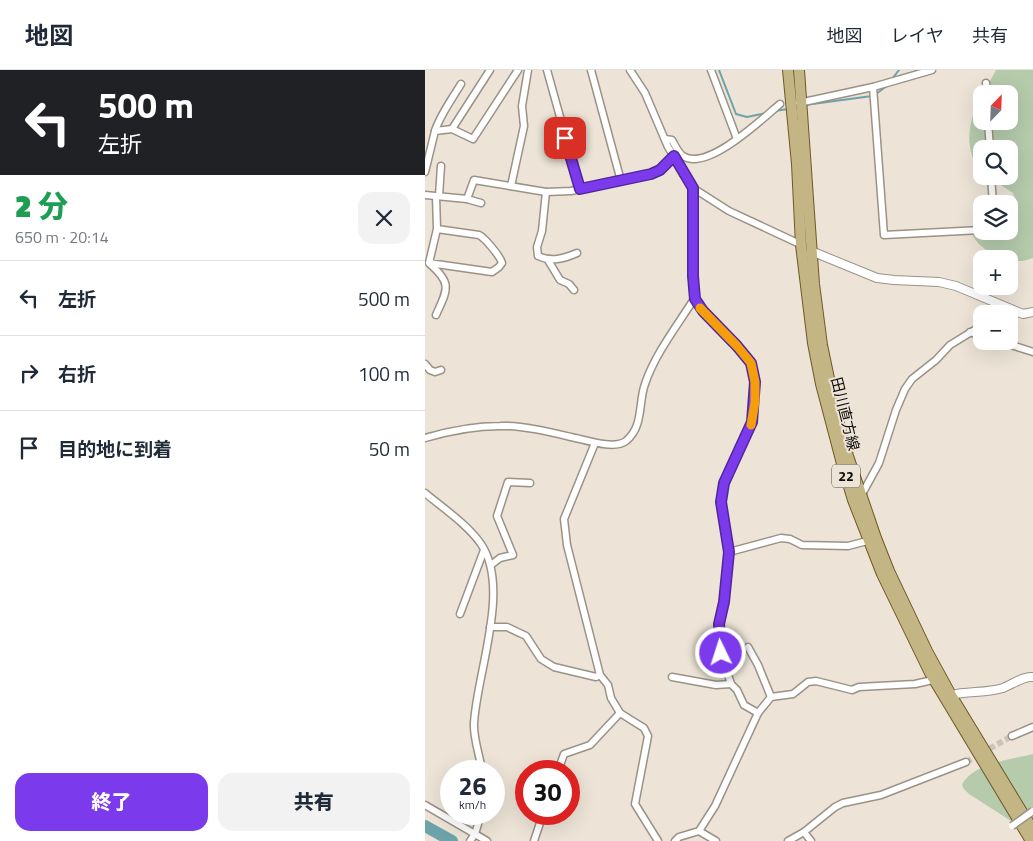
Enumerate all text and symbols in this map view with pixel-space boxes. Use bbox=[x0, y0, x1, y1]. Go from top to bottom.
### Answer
text: 地図 bbox=[25, 17, 73, 53]
text: 地図 bbox=[827, 22, 863, 49]
text: レイヤ bbox=[891, 22, 944, 49]
text: 共有 bbox=[972, 22, 1008, 49]
text: 500 m bbox=[98, 78, 194, 132]
north arrow bbox=[973, 85, 1017, 130]
map controls bbox=[973, 85, 1018, 350]
icon: left bbox=[15, 90, 80, 155]
pin bbox=[544, 117, 586, 159]
icon: arrive bbox=[551, 124, 579, 152]
text: 左折 bbox=[98, 127, 142, 161]
button: search bbox=[973, 140, 1018, 185]
text: 2 分 bbox=[15, 183, 68, 229]
button: close bbox=[358, 192, 410, 244]
button: layers bbox=[973, 195, 1018, 240]
text: 650 m · 20:14 bbox=[15, 225, 109, 249]
button: + bbox=[973, 250, 1018, 295]
icon: left bbox=[15, 284, 43, 312]
text: 左折 bbox=[58, 284, 96, 313]
text: 500 m bbox=[358, 284, 410, 313]
button: − bbox=[973, 305, 1018, 350]
icon: right bbox=[15, 359, 43, 387]
text: 右折 bbox=[58, 359, 96, 388]
text: 100 m bbox=[358, 359, 410, 388]
street label: 田川直方線 bbox=[825, 375, 866, 453]
icon: arrive bbox=[15, 434, 43, 462]
text: 目的地に到着 bbox=[58, 434, 172, 463]
text: 50 m bbox=[369, 434, 410, 463]
road number: 22 bbox=[832, 464, 860, 488]
position arrow bbox=[694, 626, 746, 678]
speed limit sign: 30 bbox=[515, 760, 580, 825]
text: 26 bbox=[458, 767, 487, 805]
button: 終了 bbox=[15, 773, 208, 831]
button: 共有 bbox=[218, 773, 410, 831]
text: km/h bbox=[459, 795, 486, 814]

